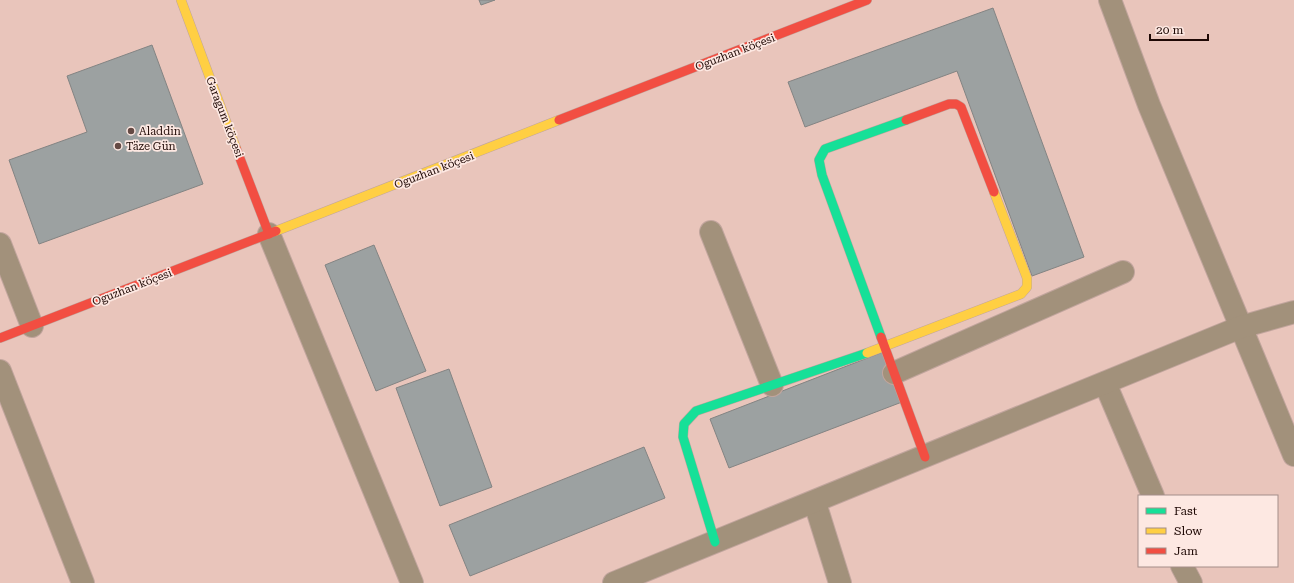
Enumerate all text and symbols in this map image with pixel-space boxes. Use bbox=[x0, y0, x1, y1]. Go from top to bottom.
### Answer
scale bar bbox=[1150, 16, 1208, 42]
text: 20 m bbox=[1156, 23, 1183, 37]
street label: Oguzhan köçesi bbox=[694, 31, 777, 74]
street label: Garagum köçesi bbox=[203, 75, 246, 160]
place label: Aladdin bbox=[139, 125, 181, 138]
marker: Aladdin bbox=[126, 126, 136, 136]
place label: Täze Gün bbox=[126, 140, 176, 153]
marker: Täze Gün bbox=[113, 141, 123, 151]
street label: Oguzhan köçesi bbox=[393, 149, 476, 192]
street label: Oguzhan köçesi bbox=[91, 266, 174, 309]
legend bbox=[1138, 495, 1278, 567]
text: Fast bbox=[1174, 504, 1198, 518]
text: Slow bbox=[1174, 524, 1202, 538]
text: Jam bbox=[1174, 544, 1198, 558]

